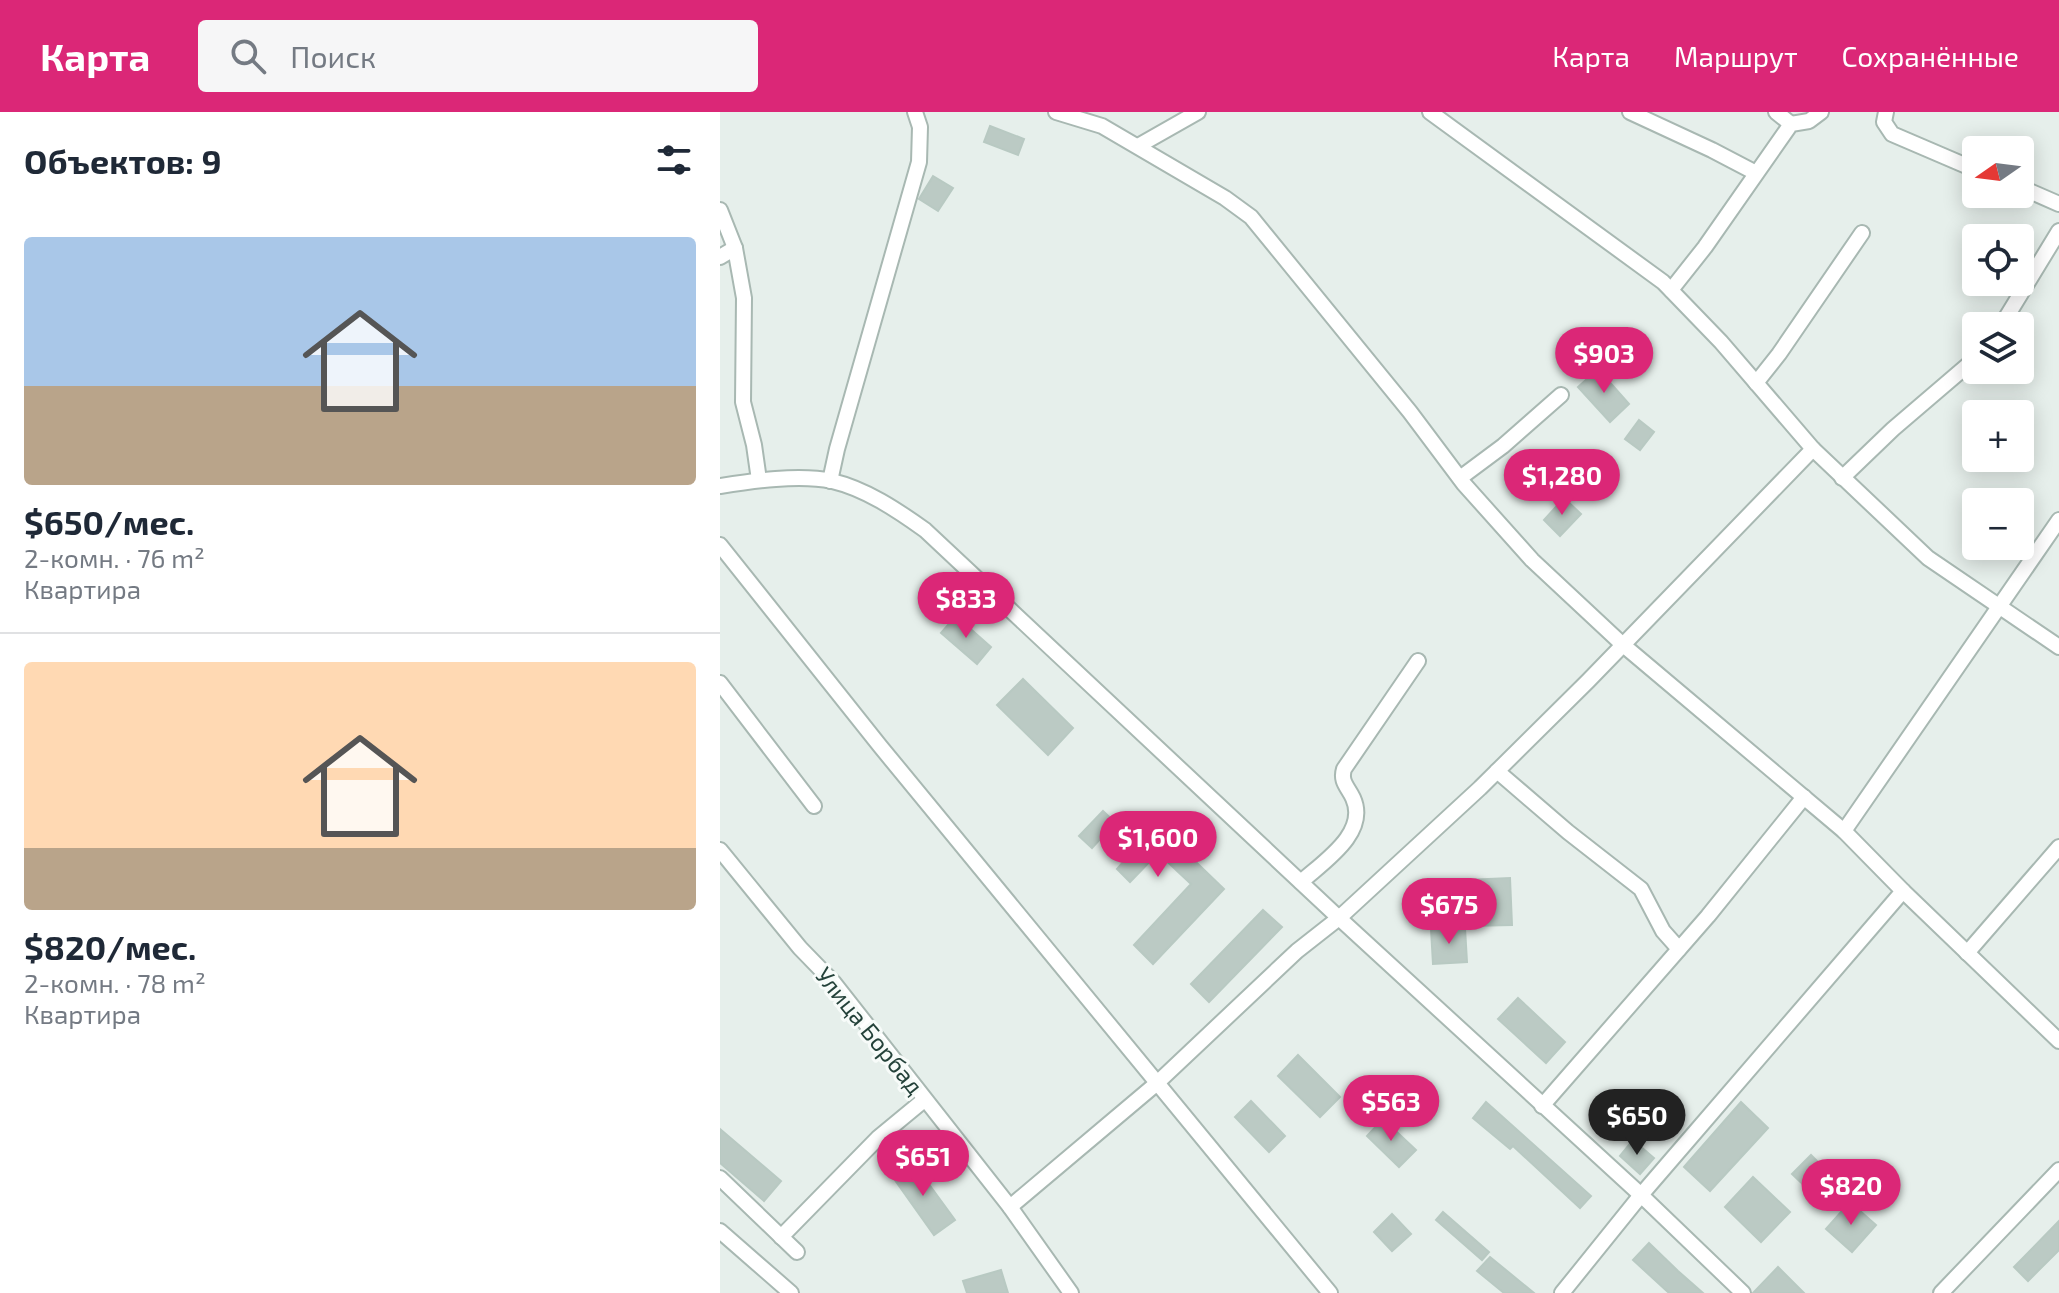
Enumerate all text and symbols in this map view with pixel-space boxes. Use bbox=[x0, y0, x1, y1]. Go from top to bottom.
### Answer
search box bbox=[198, 20, 758, 92]
text: Карта bbox=[40, 33, 150, 79]
icon: search bbox=[226, 34, 270, 78]
text: Поиск bbox=[290, 38, 376, 74]
text: Карта bbox=[1552, 39, 1630, 73]
text: Маршрут bbox=[1674, 39, 1798, 73]
text: Сохранённые bbox=[1842, 39, 2019, 73]
north arrow bbox=[1962, 136, 2034, 208]
map controls bbox=[1962, 136, 2034, 560]
icon: filters bbox=[652, 138, 696, 182]
text: Объектов: 9 bbox=[24, 140, 222, 181]
button: locate bbox=[1962, 224, 2034, 296]
icon: home bbox=[288, 289, 432, 433]
button: layers bbox=[1962, 312, 2034, 384]
pin: $903 bbox=[1557, 327, 1651, 395]
text: $903 bbox=[1573, 337, 1635, 368]
button: + bbox=[1962, 400, 2034, 472]
pin: $1,280 bbox=[1497, 449, 1627, 517]
text: $1,280 bbox=[1522, 459, 1602, 490]
button: − bbox=[1962, 488, 2034, 560]
text: $650/мес. bbox=[24, 501, 194, 542]
text: 2-комн. · 76 m² bbox=[24, 542, 205, 573]
pin: $833 bbox=[919, 572, 1013, 640]
text: Квартира bbox=[24, 573, 141, 604]
text: $833 bbox=[936, 582, 996, 613]
icon: home bbox=[288, 714, 432, 858]
pin: $1,600 bbox=[1093, 811, 1223, 879]
text: $1,600 bbox=[1118, 821, 1198, 852]
pin: $675 bbox=[1402, 878, 1496, 946]
text: $675 bbox=[1420, 888, 1478, 919]
text: $820/мес. bbox=[24, 926, 196, 967]
street label: Улица Борбад bbox=[810, 961, 930, 1100]
text: 2-комн. · 78 m² bbox=[24, 967, 206, 998]
text: Квартира bbox=[24, 998, 141, 1029]
pin: $563 bbox=[1344, 1075, 1438, 1143]
text: $563 bbox=[1361, 1085, 1421, 1116]
pin: $650 bbox=[1590, 1089, 1684, 1157]
text: $650 bbox=[1606, 1099, 1668, 1130]
pin: $651 bbox=[876, 1130, 970, 1198]
text: $651 bbox=[895, 1140, 951, 1171]
pin: $820 bbox=[1804, 1159, 1898, 1227]
text: $820 bbox=[1820, 1169, 1882, 1200]

